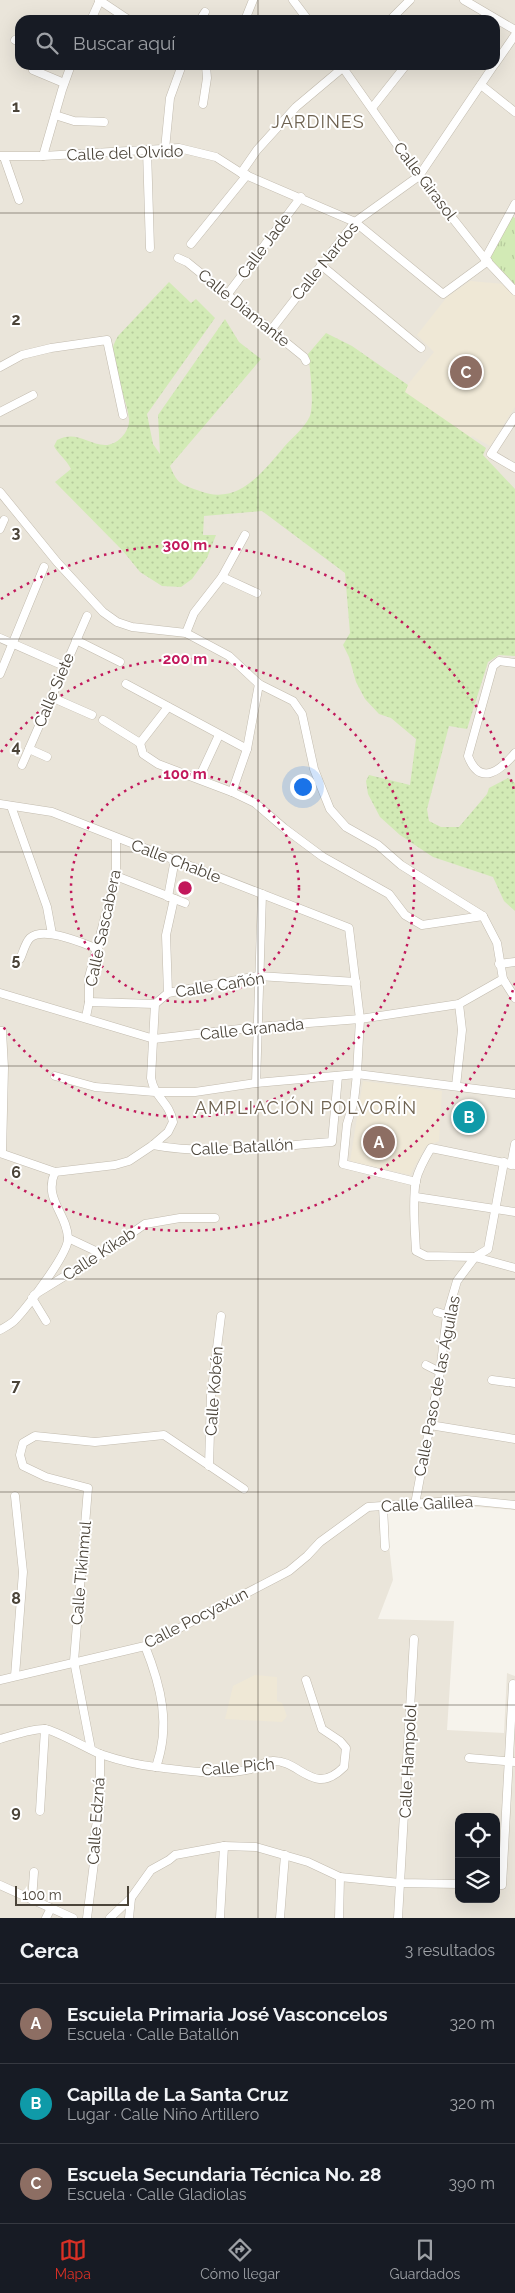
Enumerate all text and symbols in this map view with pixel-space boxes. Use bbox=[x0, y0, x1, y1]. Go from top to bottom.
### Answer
search box bbox=[15, 15, 500, 70]
icon: search bbox=[33, 29, 61, 57]
text: Buscar aquí bbox=[73, 32, 175, 54]
text: 1 bbox=[12, 97, 20, 116]
district label: JARDINES bbox=[271, 111, 365, 132]
street label: Calle Girasol bbox=[390, 138, 461, 224]
street label: Calle del Olvido bbox=[66, 141, 184, 165]
street label: Calle Jade bbox=[233, 210, 295, 282]
street label: Calle Nardos bbox=[288, 218, 363, 304]
street label: Calle Diamante bbox=[194, 265, 294, 351]
text: 2 bbox=[11, 310, 21, 329]
pin: C bbox=[450, 353, 482, 391]
text: 3 bbox=[12, 523, 21, 542]
text: 300 m bbox=[163, 536, 207, 554]
street label: Calle Siete bbox=[30, 650, 78, 730]
text: 200 m bbox=[163, 650, 207, 668]
text: 4 bbox=[11, 737, 21, 756]
text: 100 m bbox=[163, 765, 207, 783]
your location bbox=[290, 774, 316, 800]
street label: Calle Chable bbox=[128, 835, 224, 887]
street label: Calle Sascabera bbox=[81, 868, 125, 988]
centre of rings bbox=[176, 879, 194, 897]
text: 5 bbox=[12, 950, 21, 969]
street label: Calle Cañón bbox=[174, 969, 266, 1001]
street label: Calle Granada bbox=[199, 1014, 305, 1044]
district label: AMPLIACIÓN POLVORÍN bbox=[195, 1096, 417, 1118]
pin: B bbox=[453, 1098, 485, 1136]
pin: A bbox=[363, 1123, 395, 1161]
street label: Calle Batallón bbox=[190, 1135, 294, 1159]
text: 6 bbox=[11, 1163, 21, 1182]
street label: Calle Kikab bbox=[59, 1223, 139, 1284]
street label: Calle Paso de las Águilas bbox=[409, 1294, 464, 1478]
street label: Calle Kobén bbox=[201, 1346, 227, 1436]
text: 7 bbox=[12, 1376, 21, 1395]
street label: Calle Galilea bbox=[380, 1492, 474, 1516]
street label: Calle Tikinmul bbox=[67, 1519, 95, 1626]
street label: Calle Pocyaxun bbox=[141, 1584, 251, 1652]
text: 8 bbox=[11, 1589, 21, 1608]
street label: Calle Hampolol bbox=[396, 1703, 421, 1819]
street label: Calle Pich bbox=[201, 1754, 275, 1780]
street label: Calle Edzná bbox=[83, 1777, 109, 1865]
text: 9 bbox=[11, 1802, 21, 1821]
map controls bbox=[455, 1813, 500, 1903]
button: locate bbox=[455, 1813, 500, 1858]
button: layers bbox=[455, 1858, 500, 1903]
scale bar bbox=[15, 1883, 129, 1906]
text: 100 m bbox=[22, 1887, 62, 1903]
text: Cerca bbox=[20, 1938, 79, 1963]
text: 3 resultados bbox=[405, 1941, 495, 1960]
text: Escuiela Primaria José Vasconcelos bbox=[67, 2003, 388, 2025]
text: A bbox=[31, 2014, 41, 2033]
text: 320 m bbox=[450, 2014, 495, 2033]
text: Escuela · Calle Batallón bbox=[67, 2025, 239, 2044]
text: Capilla de La Santa Cruz bbox=[67, 2083, 288, 2105]
text: B bbox=[31, 2094, 41, 2113]
text: 320 m bbox=[450, 2094, 495, 2113]
text: Lugar · Calle Niño Artillero bbox=[67, 2105, 259, 2124]
text: Escuela Secundaria Técnica No. 28 bbox=[67, 2163, 381, 2185]
text: C bbox=[31, 2174, 41, 2193]
text: 390 m bbox=[449, 2174, 495, 2193]
text: Escuela · Calle Gladiolas bbox=[67, 2185, 247, 2204]
tab: Mapa bbox=[55, 2236, 91, 2282]
tab: Cómo llegar bbox=[200, 2236, 280, 2282]
tab: Guardados bbox=[389, 2236, 460, 2282]

